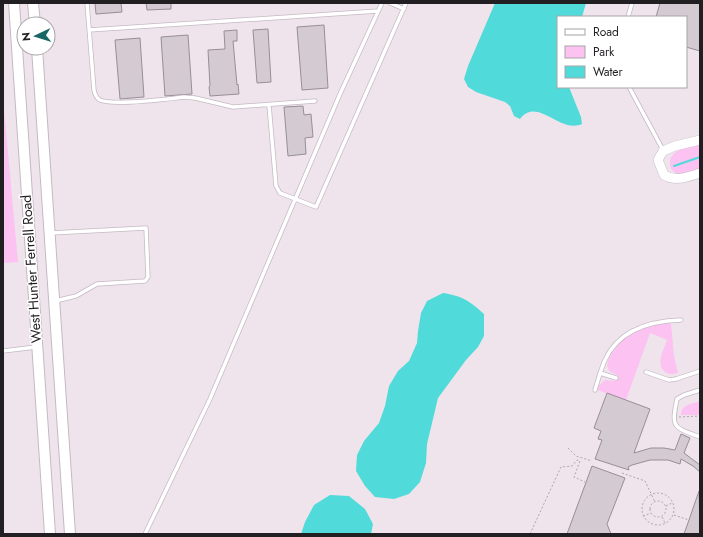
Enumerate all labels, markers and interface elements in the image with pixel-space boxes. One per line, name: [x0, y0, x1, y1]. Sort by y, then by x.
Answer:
north arrow: [16, 16, 56, 56]
legend: [557, 16, 687, 88]
text: Road: [593, 23, 619, 41]
text: N: [18, 32, 34, 42]
text: Park: [593, 43, 615, 61]
text: Water: [593, 63, 624, 81]
street label: West Hunter Ferrell Road: [16, 194, 46, 344]

